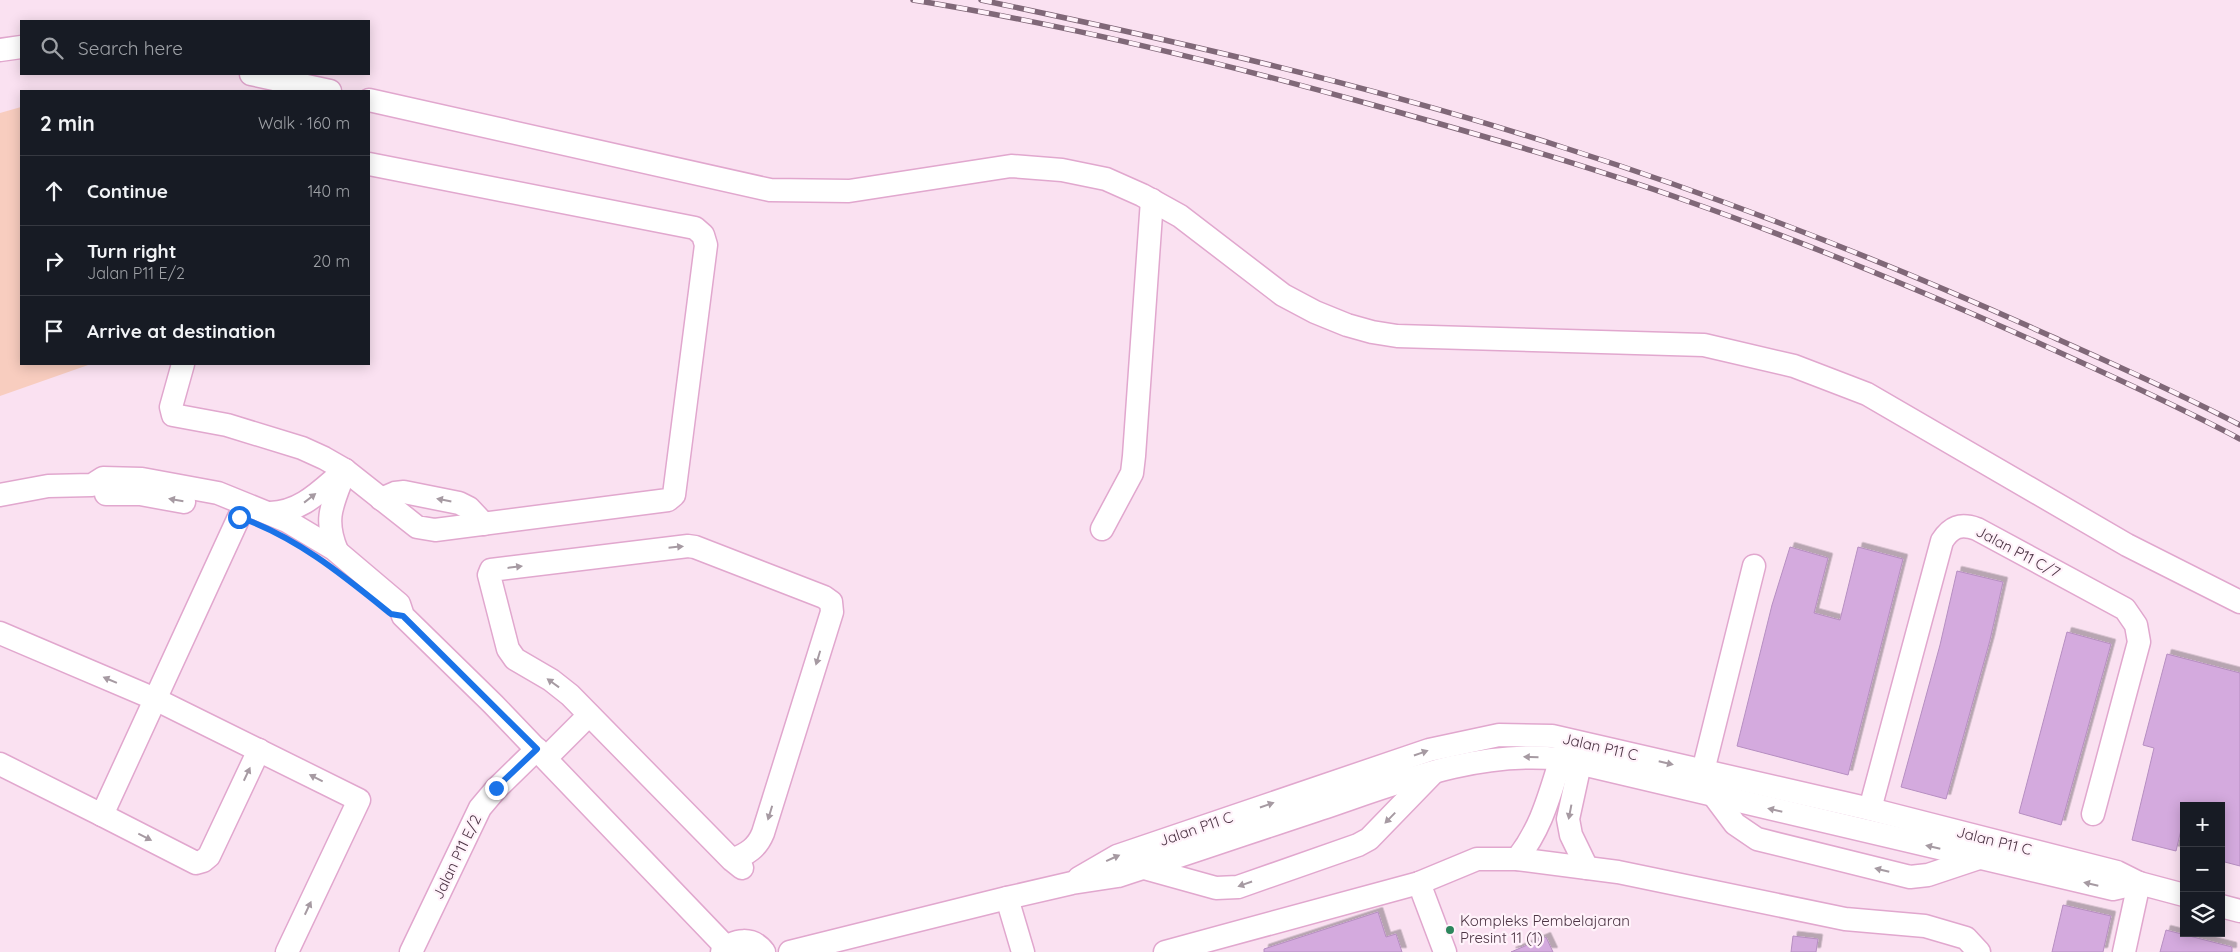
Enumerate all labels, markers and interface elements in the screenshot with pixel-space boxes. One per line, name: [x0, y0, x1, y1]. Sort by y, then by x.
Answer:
search box: [20, 20, 370, 75]
icon: search: [38, 34, 66, 62]
text: Search here: [78, 36, 183, 60]
text: 2 min: [40, 110, 95, 136]
text: Walk · 160 m: [258, 113, 350, 133]
icon: ahead: [40, 177, 68, 205]
text: Continue: [87, 179, 168, 203]
text: 140 m: [307, 181, 350, 201]
text: Turn right: [87, 239, 176, 263]
icon: right: [40, 247, 68, 275]
text: 20 m: [313, 251, 350, 271]
text: Jalan P11 E/2: [87, 263, 185, 283]
icon: arrive: [40, 317, 68, 345]
text: Arrive at destination: [87, 319, 276, 343]
one-way arrow: [303, 493, 316, 504]
one-way arrow: [168, 496, 184, 504]
one-way arrow: [436, 496, 451, 504]
route start: [228, 506, 251, 529]
street label: Jalan P11 C/7: [1973, 521, 2064, 582]
one-way arrow: [668, 543, 684, 551]
one-way arrow: [507, 563, 523, 571]
one-way arrow: [813, 651, 821, 666]
one-way arrow: [103, 675, 117, 683]
one-way arrow: [547, 677, 560, 688]
street label: Jalan P11 C: [1561, 729, 1640, 764]
one-way arrow: [1413, 749, 1428, 756]
one-way arrow: [1523, 753, 1539, 761]
one-way arrow: [1658, 759, 1673, 767]
one-way arrow: [244, 767, 252, 781]
one-way arrow: [308, 774, 323, 783]
route end: [485, 777, 508, 800]
one-way arrow: [1259, 801, 1274, 808]
map controls: [2180, 802, 2225, 937]
button: +: [2180, 802, 2225, 847]
one-way arrow: [1565, 804, 1573, 820]
one-way arrow: [765, 806, 773, 821]
one-way arrow: [1767, 806, 1782, 814]
street label: Jalan P11 C: [1156, 807, 1235, 850]
street label: Jalan P11 E/2: [428, 811, 485, 902]
one-way arrow: [1384, 811, 1396, 823]
street label: Jalan P11 C: [1955, 822, 2034, 859]
one-way arrow: [138, 833, 152, 841]
one-way arrow: [1926, 843, 1941, 851]
button: −: [2180, 847, 2225, 892]
one-way arrow: [1106, 853, 1120, 861]
one-way arrow: [1874, 866, 1889, 874]
one-way arrow: [2084, 880, 2099, 888]
one-way arrow: [1237, 881, 1252, 888]
button: layers: [2180, 892, 2225, 937]
one-way arrow: [305, 901, 313, 915]
place label: Kompleks Pembelajaran Presint 11 (1): [1460, 911, 1630, 947]
marker: Kompleks Pembelajaran Presint 11 (1): [1444, 924, 1456, 936]

